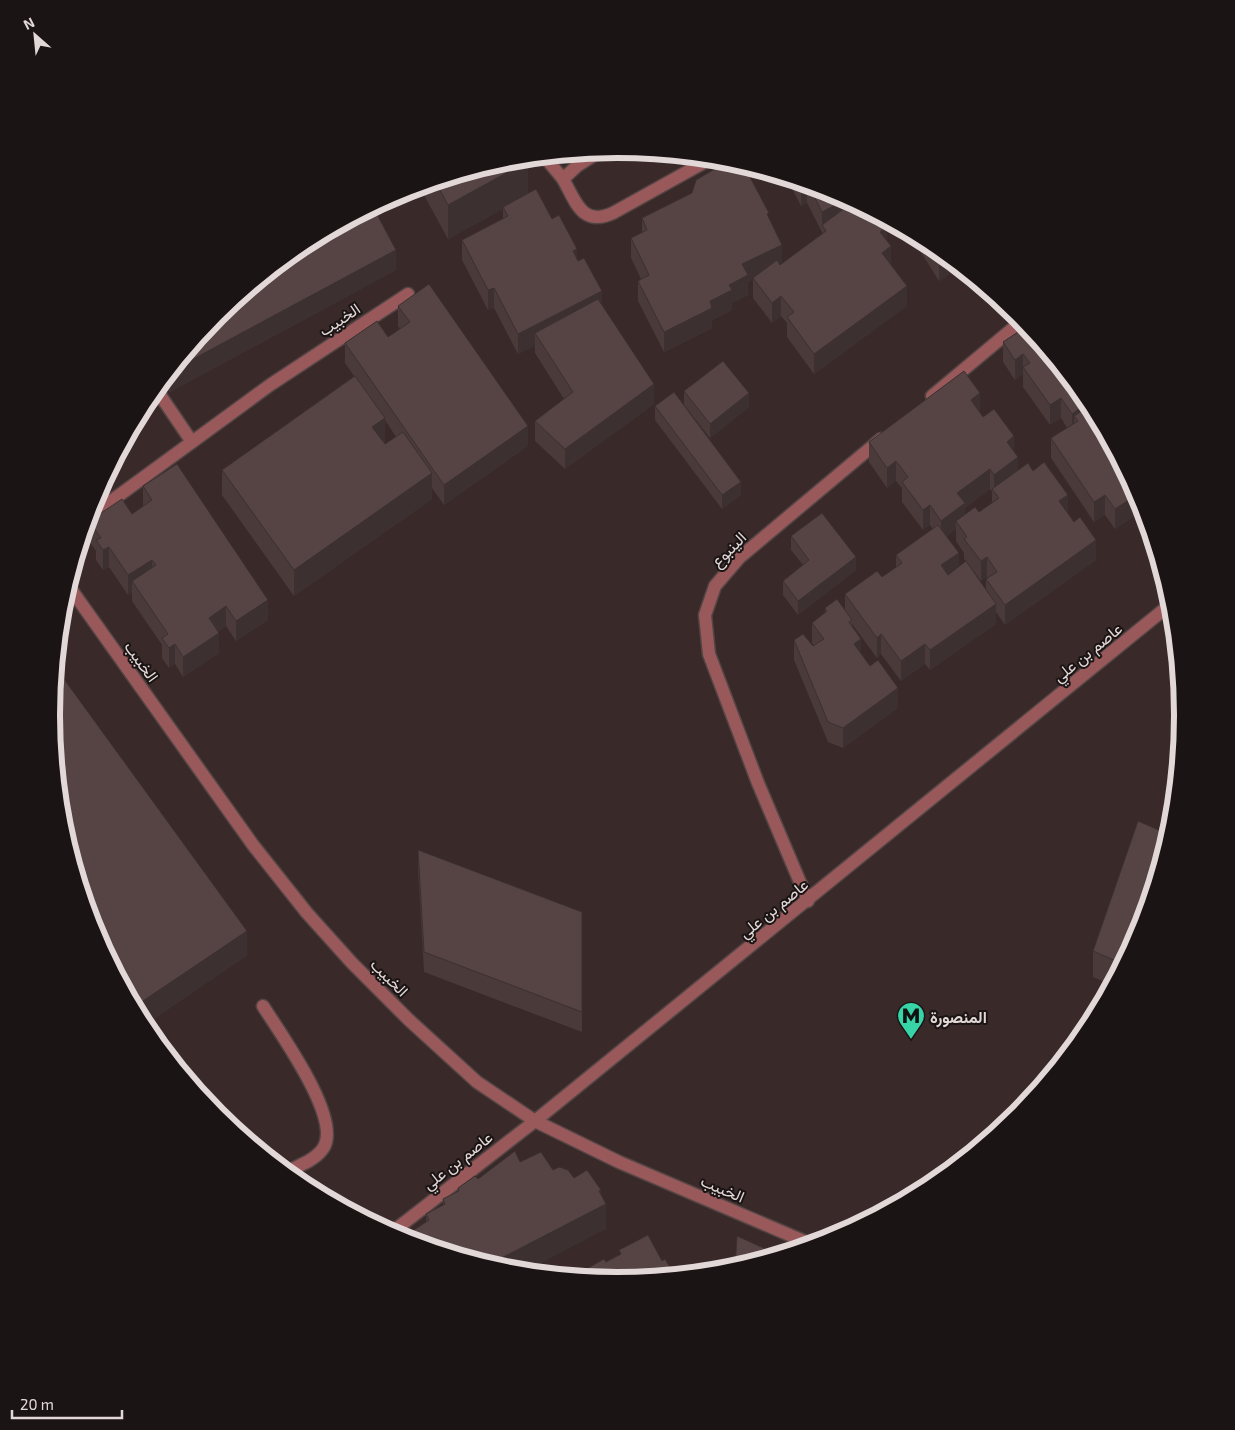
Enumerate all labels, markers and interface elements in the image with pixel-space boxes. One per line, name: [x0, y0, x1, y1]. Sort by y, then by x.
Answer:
north arrow: [10, 10, 60, 60]
text: N: [21, 13, 37, 33]
street label: الخبيب: [315, 298, 364, 340]
street label: الينبوع: [706, 527, 752, 573]
street label: عاصم بن علي: [1049, 618, 1128, 689]
street label: الخبيب: [120, 637, 163, 686]
street label: عاصم بن علي: [735, 874, 814, 945]
street label: الخبيب: [367, 954, 413, 1000]
metro station icon: المنصورة: [896, 1001, 926, 1040]
place label: المنصورة: [930, 1007, 987, 1028]
street label: عاصم بن علي: [418, 1127, 499, 1197]
street label: الخبيب: [698, 1170, 748, 1207]
scale bar: [12, 1388, 122, 1420]
text: 20 m: [20, 1395, 54, 1413]

